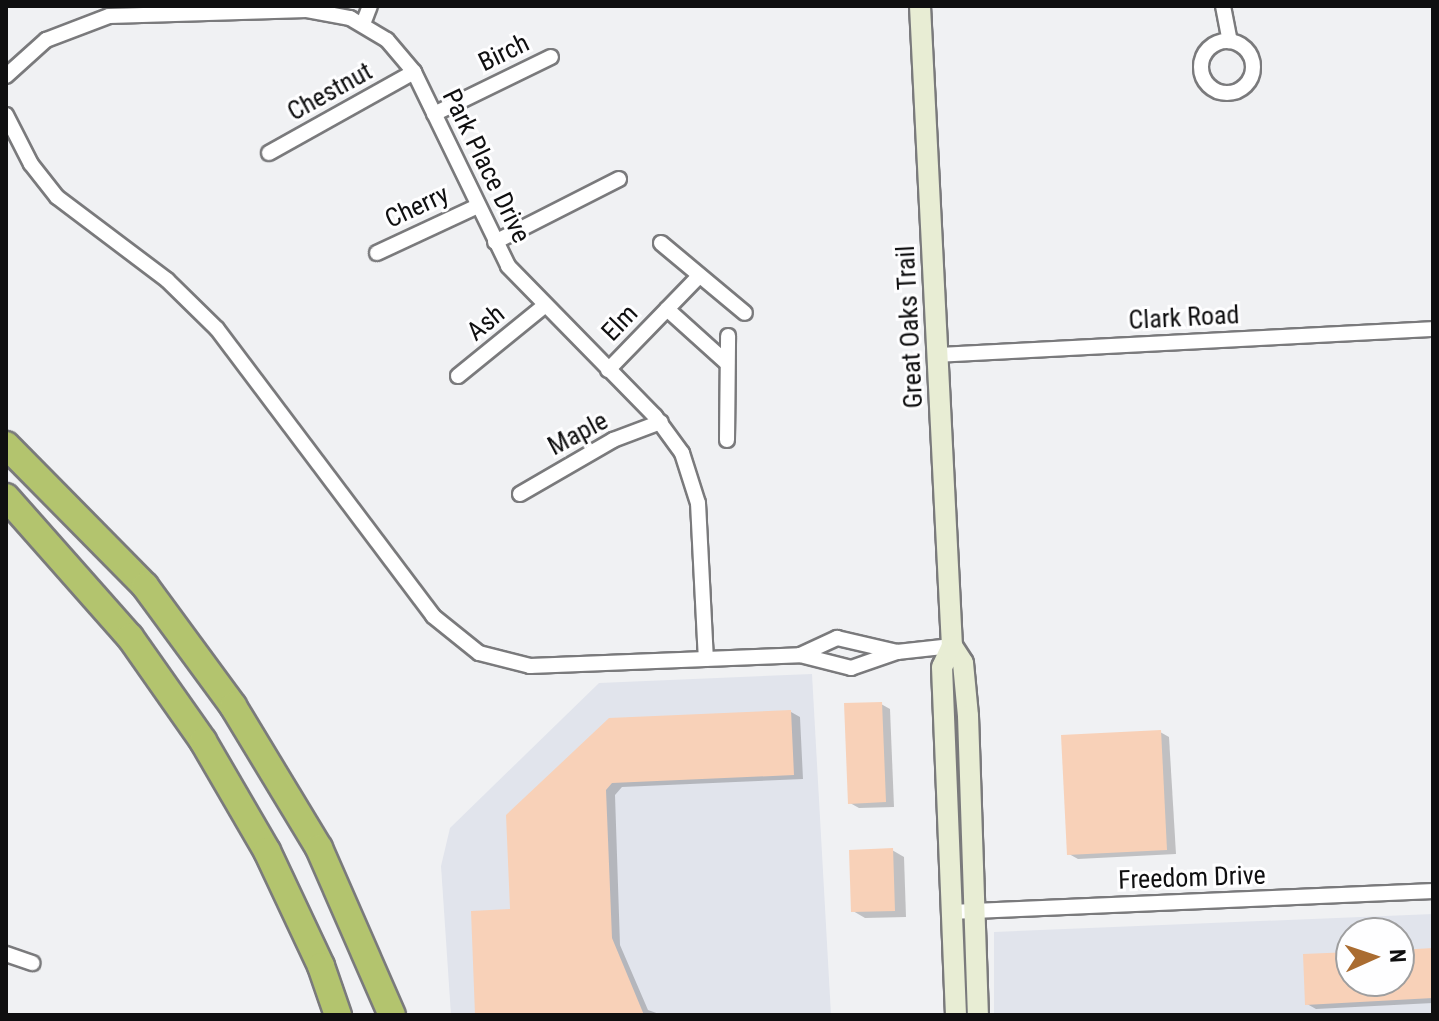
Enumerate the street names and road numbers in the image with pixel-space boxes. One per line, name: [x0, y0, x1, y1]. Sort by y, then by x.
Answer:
street label: Birch: [474, 27, 534, 79]
street label: Chestnut: [282, 56, 378, 128]
street label: Park Place Drive: [435, 84, 537, 248]
street label: Cherry: [380, 179, 454, 235]
street label: Great Oaks Trail: [890, 245, 930, 409]
street label: Ash: [461, 298, 511, 348]
street label: Elm: [595, 298, 645, 348]
street label: Clark Road: [1128, 300, 1240, 336]
street label: Maple: [543, 405, 613, 463]
street label: Freedom Drive: [1118, 860, 1266, 896]

